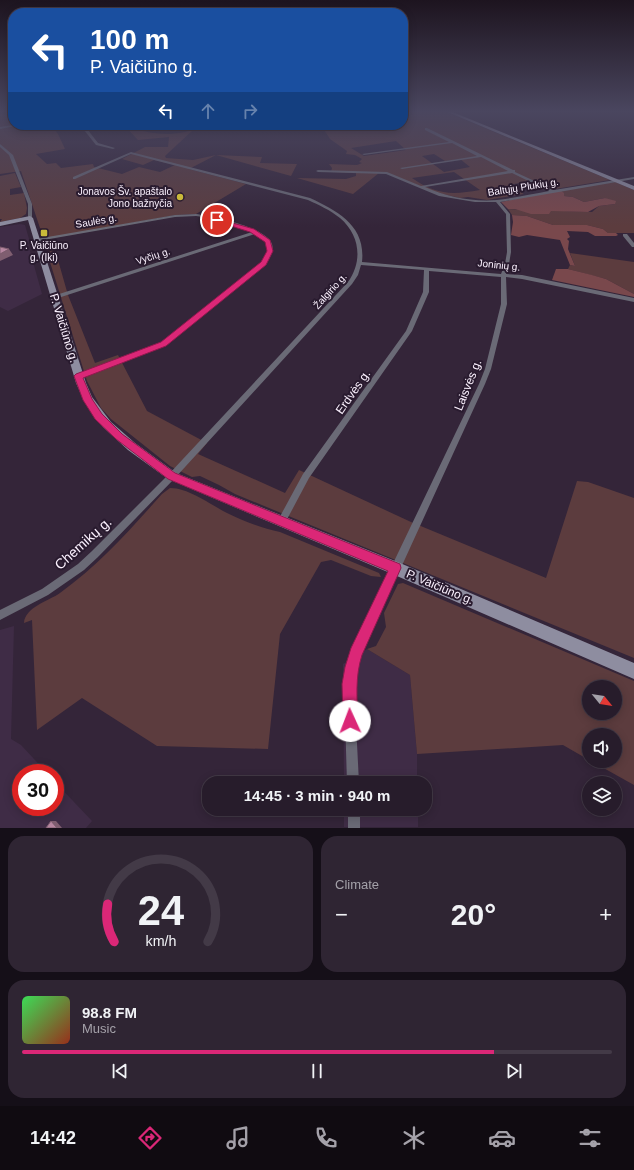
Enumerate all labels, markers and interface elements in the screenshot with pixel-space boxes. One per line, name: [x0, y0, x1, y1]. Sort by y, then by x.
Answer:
icon: left: [24, 24, 76, 76]
text: 100 m: [90, 24, 169, 55]
text: P. Vaičiūno g.: [90, 57, 197, 77]
icon: left: [155, 100, 177, 122]
icon: ahead: [197, 100, 219, 122]
icon: right: [239, 100, 261, 122]
street label: Baltųjų Plukių g.: [487, 176, 559, 198]
place label: Jonavos Šv. apaštalo Jono bažnyčia: [78, 185, 172, 209]
marker: Jonavos Šv. apaštalo Jono bažnyčia: [175, 192, 185, 202]
pin: [200, 203, 234, 237]
icon: arrive: [206, 209, 228, 231]
street label: Saulės g.: [75, 212, 117, 230]
marker: P. Vaičiūno g. (Iki): [39, 228, 49, 238]
place label: P. Vaičiūno g. (Iki): [20, 240, 69, 263]
street label: Vyčių g.: [135, 245, 171, 267]
street label: Joninių g.: [477, 257, 521, 273]
street label: Žalgirio g.: [310, 270, 349, 311]
street label: P. Vaičiūno g.: [47, 292, 81, 364]
street label: Laisvės g.: [451, 357, 485, 413]
street label: Erdvės g.: [333, 367, 373, 417]
street label: Chemikų g.: [51, 513, 115, 573]
street label: P. Vaičiūno g.: [404, 567, 476, 607]
north arrow: [582, 680, 622, 720]
map controls: [582, 680, 622, 816]
position arrow: [329, 700, 371, 742]
button: sound: [582, 728, 622, 768]
speed limit sign: 30: [12, 764, 64, 816]
button: layers: [582, 776, 622, 816]
text: 14:45 · 3 min · 940 m: [244, 787, 390, 804]
text: Climate: [335, 877, 379, 892]
text: 24: [137, 887, 184, 934]
text: 20°: [451, 898, 496, 931]
text: −: [335, 902, 348, 927]
text: +: [599, 902, 612, 927]
text: km/h: [145, 933, 176, 949]
text: 98.8 FM: [82, 1004, 137, 1021]
text: Music: [82, 1021, 116, 1036]
icon: previous: [109, 1060, 131, 1082]
icon: pause: [306, 1060, 328, 1082]
icon: next: [503, 1060, 525, 1082]
icon: directions: [136, 1124, 164, 1152]
icon: music: [224, 1124, 252, 1152]
icon: phone: [312, 1124, 340, 1152]
icon: climate: [400, 1124, 428, 1152]
icon: car: [488, 1124, 516, 1152]
icon: filters: [576, 1124, 604, 1152]
text: 14:42: [30, 1128, 76, 1148]

